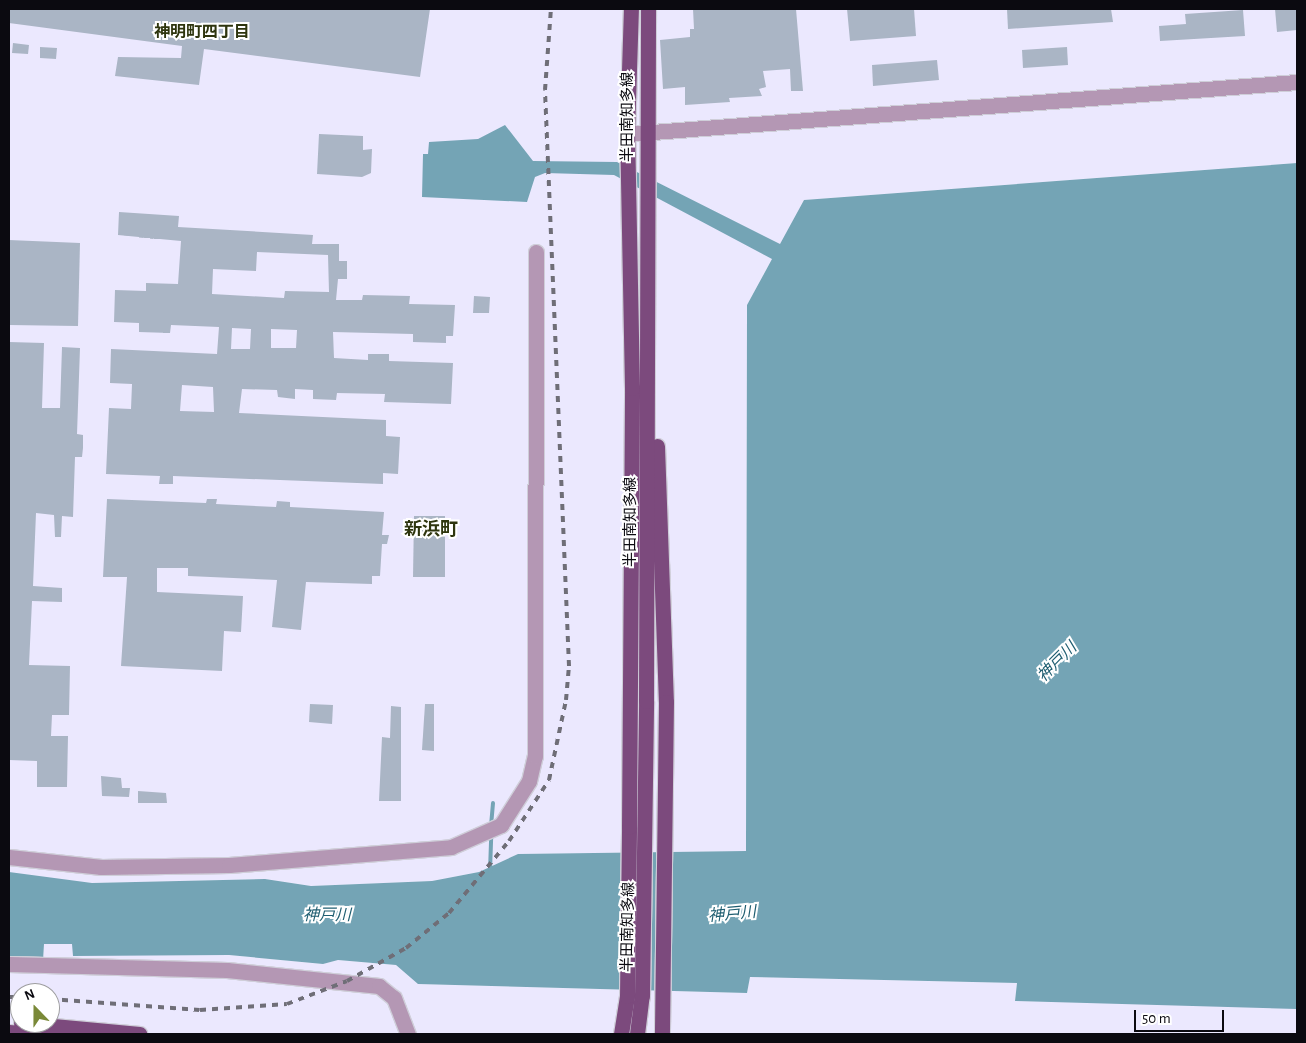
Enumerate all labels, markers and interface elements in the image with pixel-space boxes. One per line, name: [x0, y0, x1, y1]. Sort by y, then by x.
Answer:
district label: 神明町四丁目: [154, 22, 250, 42]
street label: 半田南知多線: [619, 72, 637, 162]
street label: 半田南知多線: [622, 477, 640, 567]
district label: 新浜町: [404, 519, 458, 541]
water label: 神戸川: [1033, 638, 1081, 686]
street label: 半田南知多線: [618, 882, 638, 972]
water label: 神戸川: [707, 902, 757, 926]
water label: 神戸川: [303, 905, 351, 925]
north arrow: [10, 983, 60, 1033]
text: N: [23, 987, 37, 1003]
scale bar: [1136, 1000, 1226, 1032]
text: 50 m: [1142, 1011, 1171, 1026]

